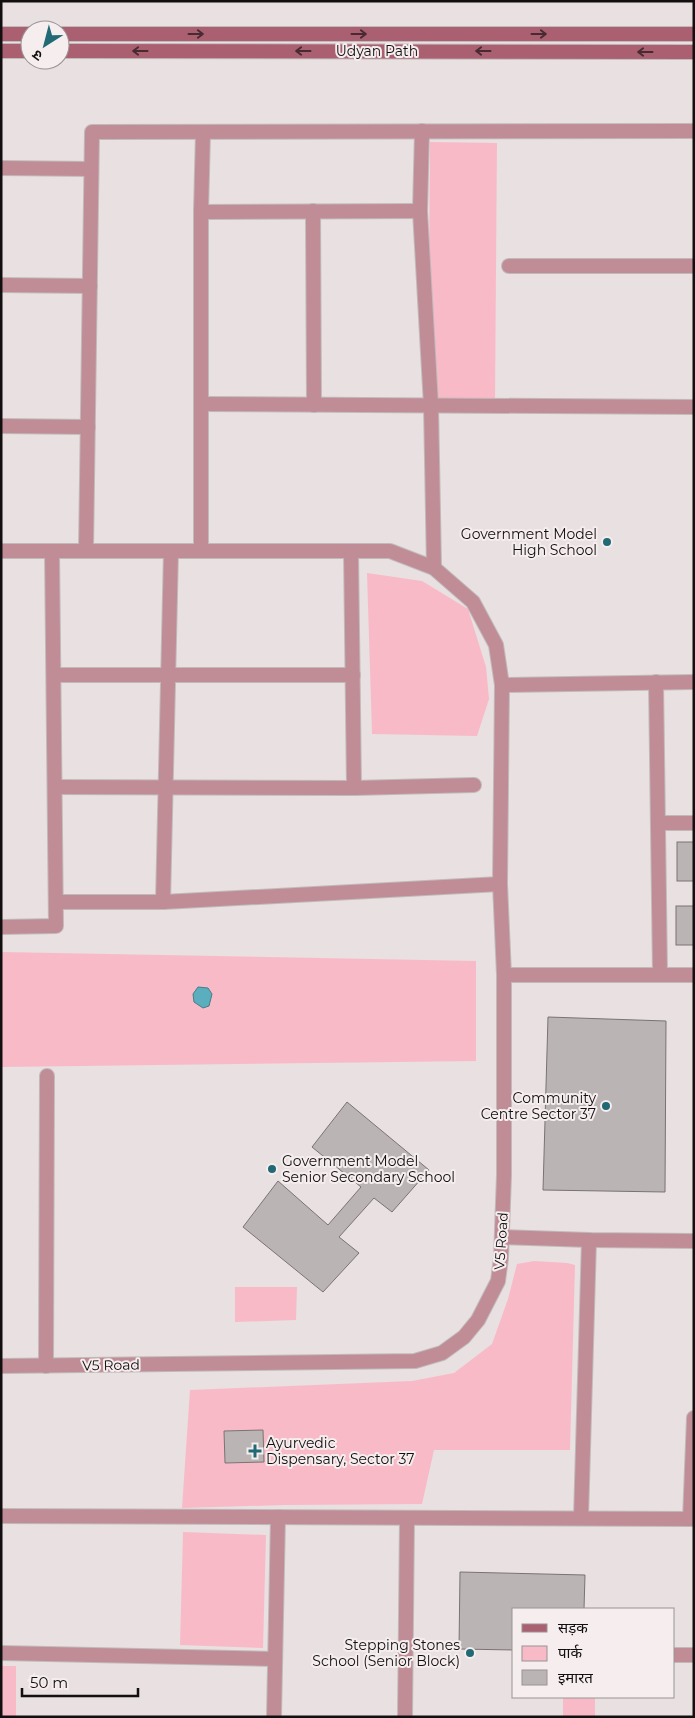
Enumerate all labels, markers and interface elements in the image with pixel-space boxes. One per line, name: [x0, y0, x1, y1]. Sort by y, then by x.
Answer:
north arrow: [20, 20, 70, 70]
one-way arrow: [188, 29, 204, 39]
one-way arrow: [350, 29, 366, 39]
one-way arrow: [530, 29, 546, 39]
street label: Udyan Path: [336, 42, 418, 60]
text: उ: [28, 45, 46, 65]
one-way arrow: [132, 46, 148, 56]
one-way arrow: [295, 46, 311, 56]
one-way arrow: [475, 46, 491, 56]
one-way arrow: [637, 47, 654, 57]
place label: Government Model High School: [461, 525, 597, 559]
marker: Government Model High School: [601, 536, 613, 548]
place label: Community Centre Sector 37: [481, 1089, 596, 1123]
marker: Community Centre Sector 37: [600, 1100, 612, 1112]
place label: Government Model Senior Secondary School: [282, 1152, 455, 1186]
marker: Government Model Senior Secondary School: [266, 1163, 278, 1175]
street label: V5 Road: [490, 1212, 512, 1270]
street label: V5 Road: [82, 1355, 140, 1375]
place label: Ayurvedic Dispensary, Sector 37: [266, 1434, 414, 1468]
marker: Ayurvedic Dispensary, Sector 37: [248, 1444, 262, 1458]
legend: [512, 1608, 675, 1698]
text: सड़क: [558, 1618, 588, 1637]
place label: Stepping Stones School (Senior Block): [312, 1636, 460, 1670]
text: पार्क: [558, 1643, 582, 1662]
marker: Stepping Stones School (Senior Block): [464, 1647, 476, 1659]
scale bar: [22, 1666, 139, 1698]
text: इमारत: [558, 1668, 593, 1687]
text: 50 m: [30, 1673, 68, 1692]

